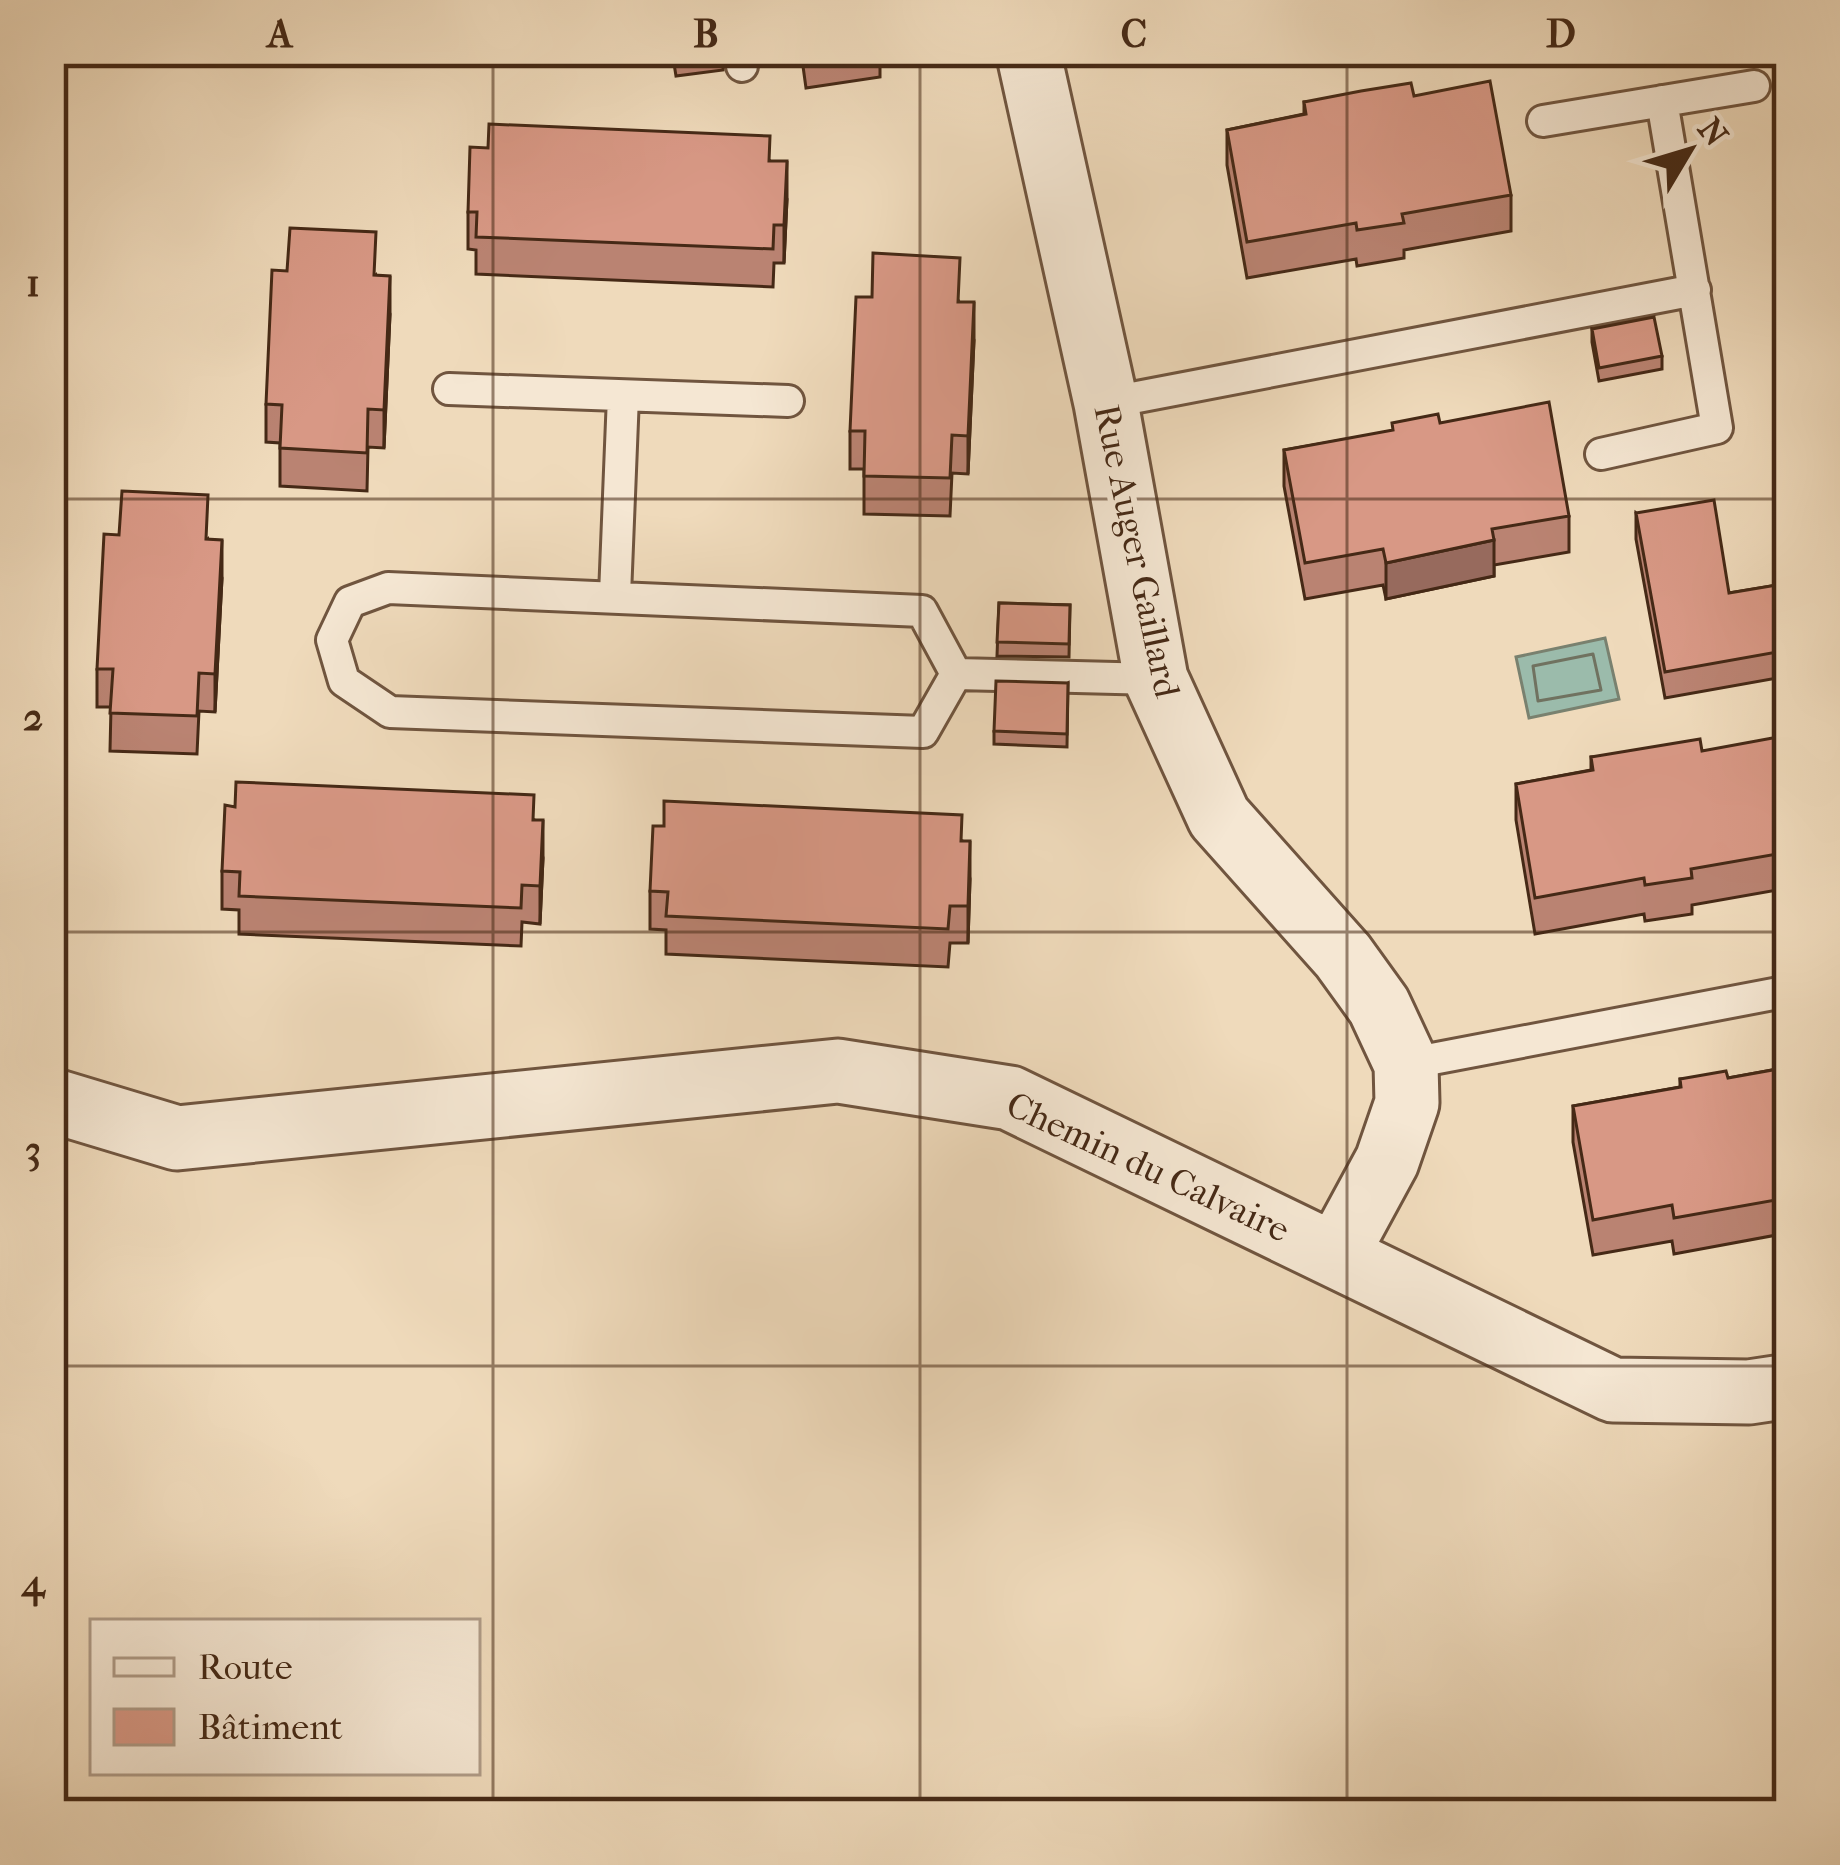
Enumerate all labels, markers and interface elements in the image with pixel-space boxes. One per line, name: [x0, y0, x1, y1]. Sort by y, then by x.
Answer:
text: A: [265, 11, 294, 57]
text: B: [693, 11, 719, 57]
text: C: [1121, 11, 1147, 57]
text: D: [1546, 11, 1576, 57]
north arrow: [1630, 90, 1750, 210]
text: N: [1689, 111, 1736, 154]
text: 1: [26, 260, 40, 306]
street label: Rue Auger Gaillard: [1085, 401, 1189, 702]
text: 2: [23, 694, 43, 740]
street label: Chemin du Calvaire: [1000, 1083, 1296, 1251]
text: 3: [25, 1127, 41, 1173]
text: 4: [20, 1560, 46, 1607]
legend: [90, 1619, 480, 1775]
text: Route: [198, 1646, 292, 1688]
text: Bâtiment: [198, 1706, 343, 1748]

